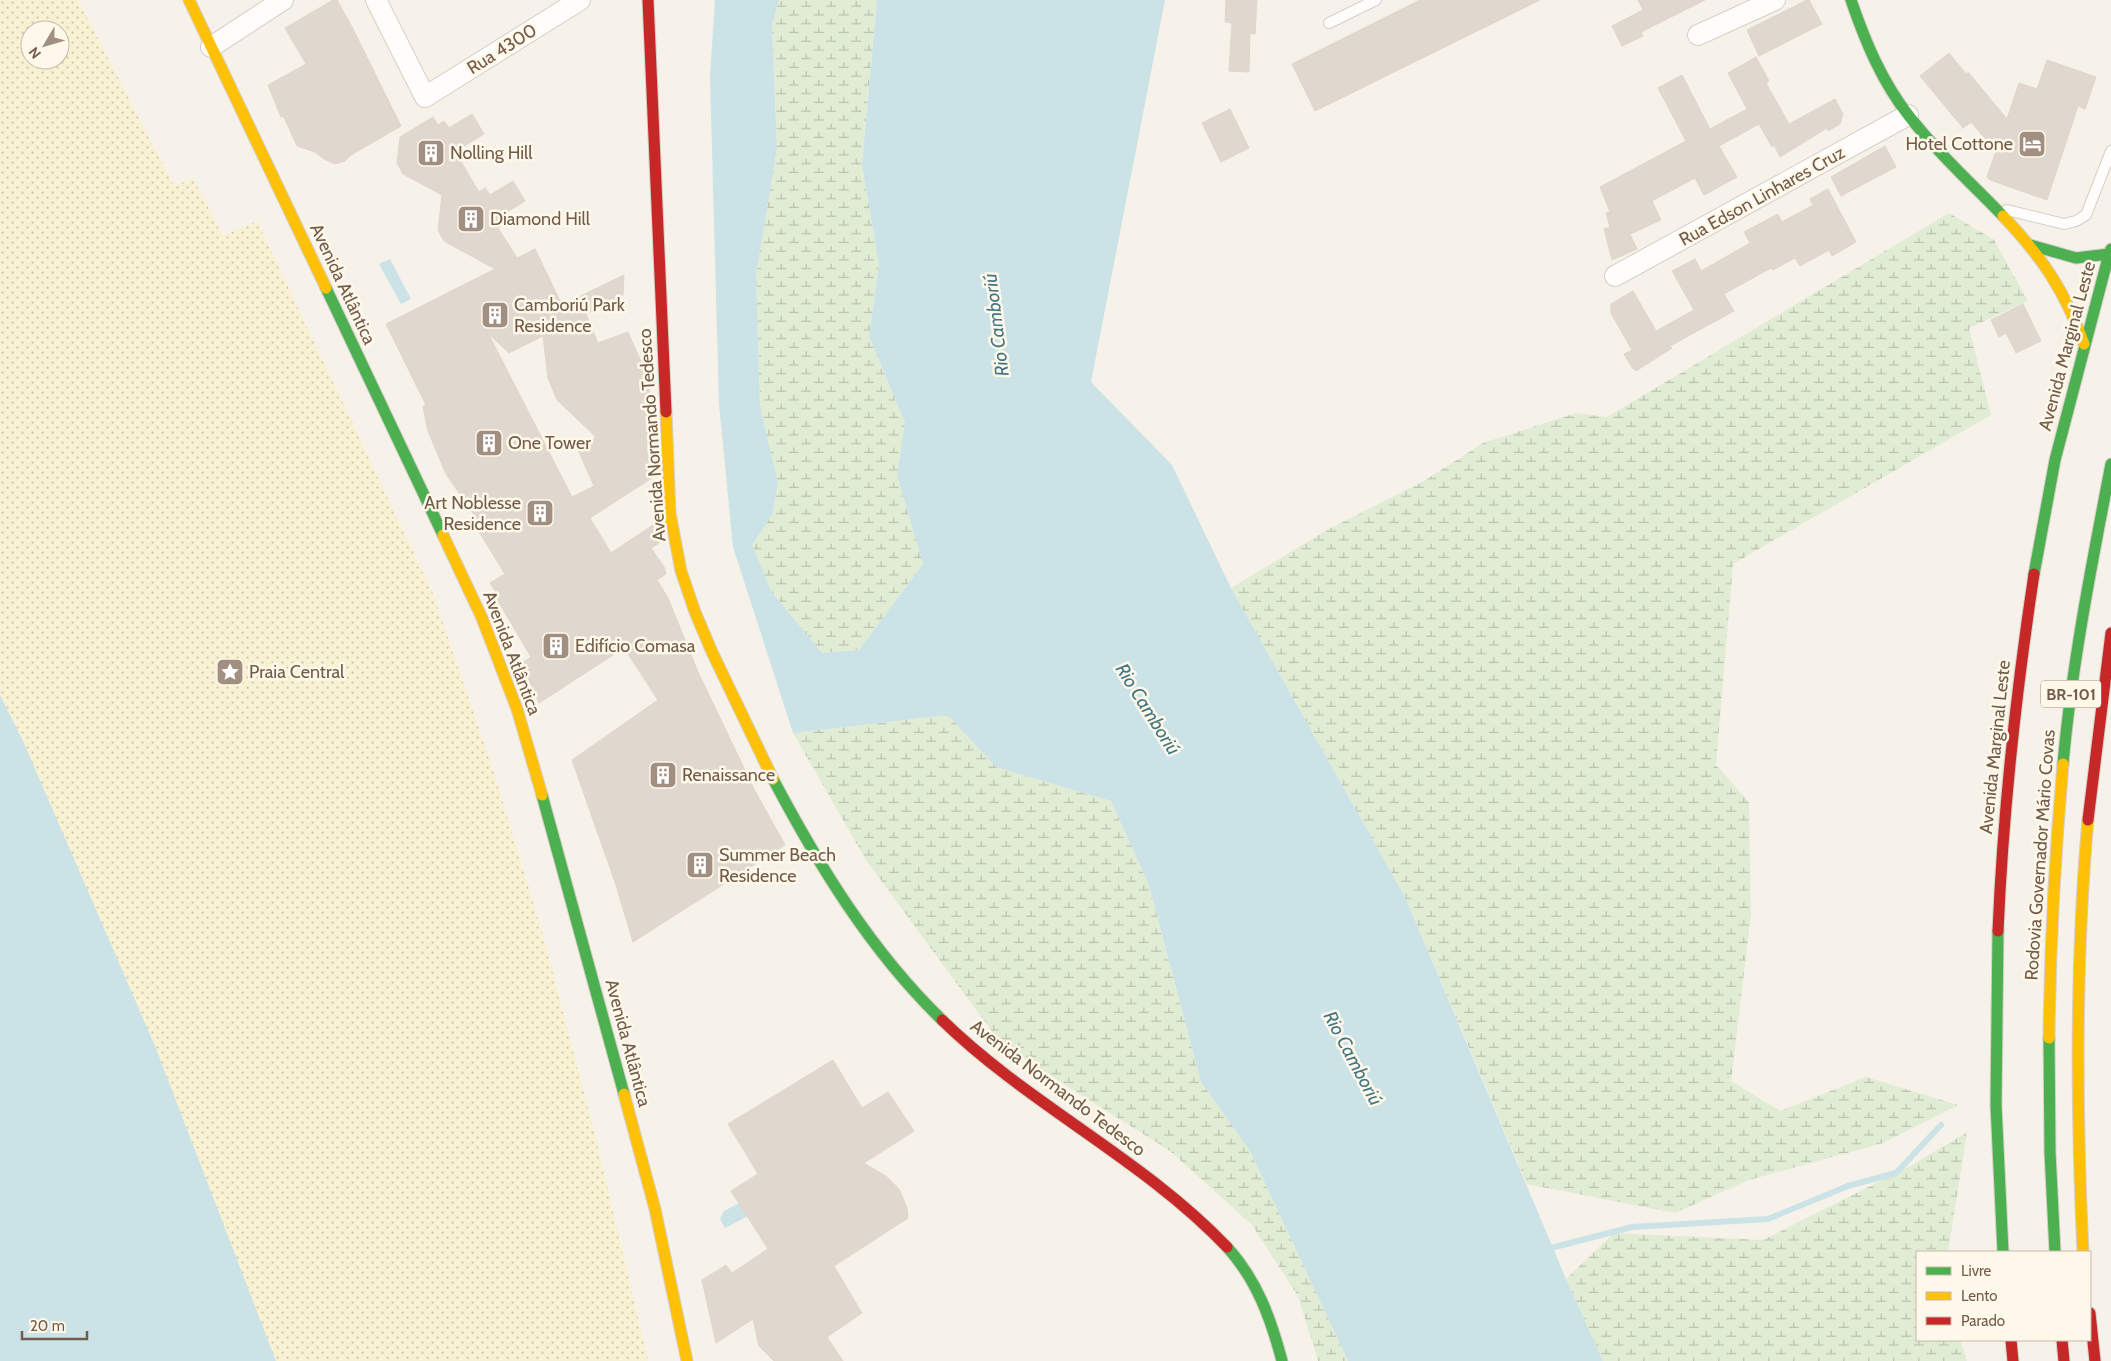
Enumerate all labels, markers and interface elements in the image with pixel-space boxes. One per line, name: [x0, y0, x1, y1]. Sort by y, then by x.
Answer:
street label: Rua 4300: [463, 19, 541, 79]
north arrow: [20, 20, 70, 70]
text: N: [25, 44, 45, 62]
hotel icon: Hotel Cottone: [2017, 129, 2047, 159]
place label: Hotel Cottone: [1905, 133, 2013, 155]
building icon: Nolling Hill: [416, 138, 446, 168]
street label: Rua Edson Linhares Cruz: [1675, 141, 1849, 251]
place label: Nolling Hill: [450, 142, 533, 164]
building icon: Diamond Hill: [456, 204, 486, 234]
place label: Diamond Hill: [490, 208, 591, 230]
street label: Avenida Atlântica: [305, 220, 381, 348]
street label: Avenida Marginal Leste: [2034, 259, 2100, 433]
water label: Rio Camboriú: [978, 272, 1014, 378]
place label: Camboriú Park Residence: [514, 294, 626, 337]
building icon: Camboriú Park Residence: [480, 300, 510, 330]
street label: Avenida Normando Tedesco: [634, 328, 670, 542]
building icon: One Tower: [474, 428, 504, 458]
place label: One Tower: [508, 432, 591, 454]
place label: Art Noblesse Residence: [424, 492, 521, 535]
building icon: Art Noblesse Residence: [525, 498, 555, 528]
street label: Avenida Atlântica: [478, 588, 546, 718]
building icon: Edifício Comasa: [541, 631, 571, 661]
place label: Edifício Comasa: [575, 635, 696, 657]
place icon: Praia Central: [215, 657, 245, 687]
water label: Rio Camboriú: [1111, 659, 1185, 759]
street label: Avenida Marginal Leste: [1975, 659, 2015, 835]
place label: Praia Central: [249, 661, 345, 683]
road number: BR-101: [2041, 681, 2101, 708]
street label: Rodovia Governador Mário Covas: [2020, 729, 2060, 981]
building icon: Renaissance: [648, 760, 678, 790]
place label: Renaissance: [682, 764, 775, 786]
place label: Summer Beach Residence: [719, 844, 836, 887]
building icon: Summer Beach Residence: [685, 850, 715, 880]
street label: Avenida Atlântica: [600, 977, 656, 1110]
water label: Rio Camboriú: [1319, 1007, 1387, 1109]
street label: Avenida Normando Tedesco: [966, 1015, 1150, 1161]
legend: [1916, 1251, 2091, 1341]
text: Livre: [1961, 1262, 1992, 1280]
text: Lento: [1961, 1287, 1998, 1305]
scale bar: [22, 1308, 88, 1340]
text: Parado: [1961, 1312, 2005, 1330]
text: 20 m: [30, 1317, 65, 1335]

